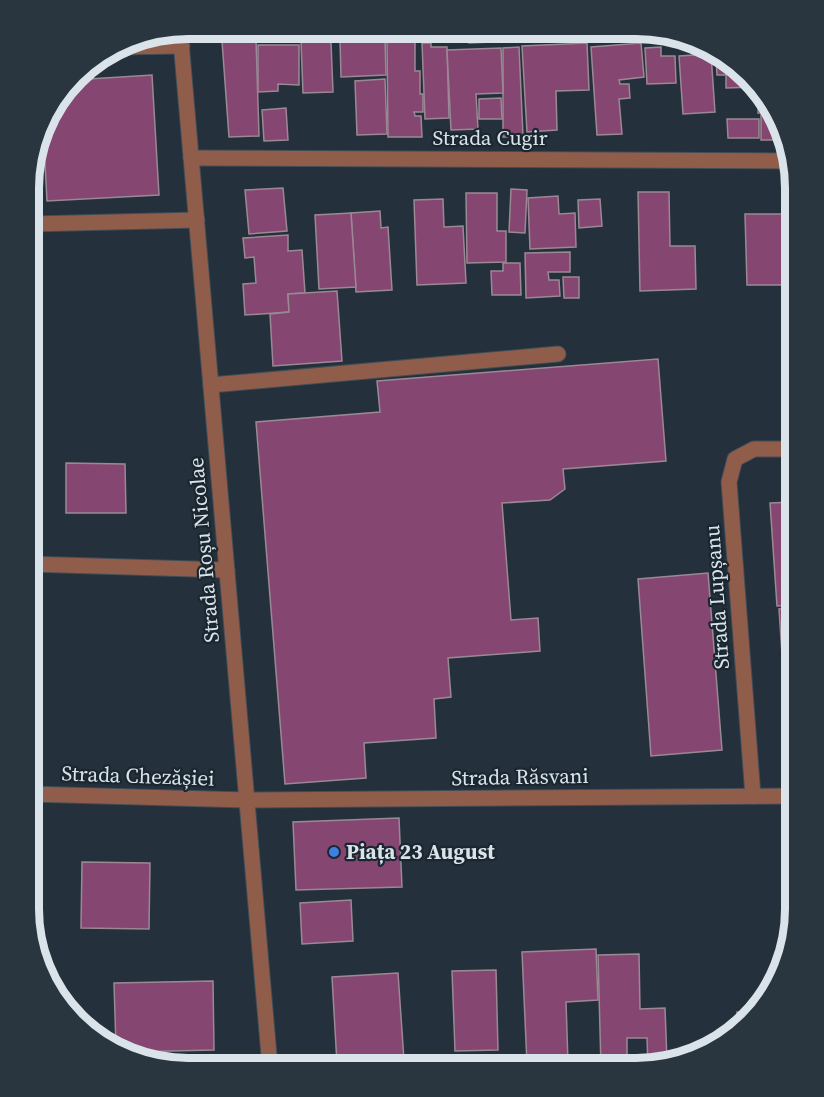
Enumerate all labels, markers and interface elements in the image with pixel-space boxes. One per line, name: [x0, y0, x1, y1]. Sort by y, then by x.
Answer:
street label: Strada Cugir: [432, 123, 548, 152]
street label: Strada Roșu Nicolae: [181, 456, 226, 644]
street label: Strada Lupșanu: [697, 524, 736, 670]
street label: Strada Chezășiei: [61, 758, 215, 793]
street label: Strada Răsvani: [451, 761, 589, 792]
place label: Piața 23 August: [346, 837, 495, 866]
marker: Piața 23 August: [327, 845, 341, 859]

